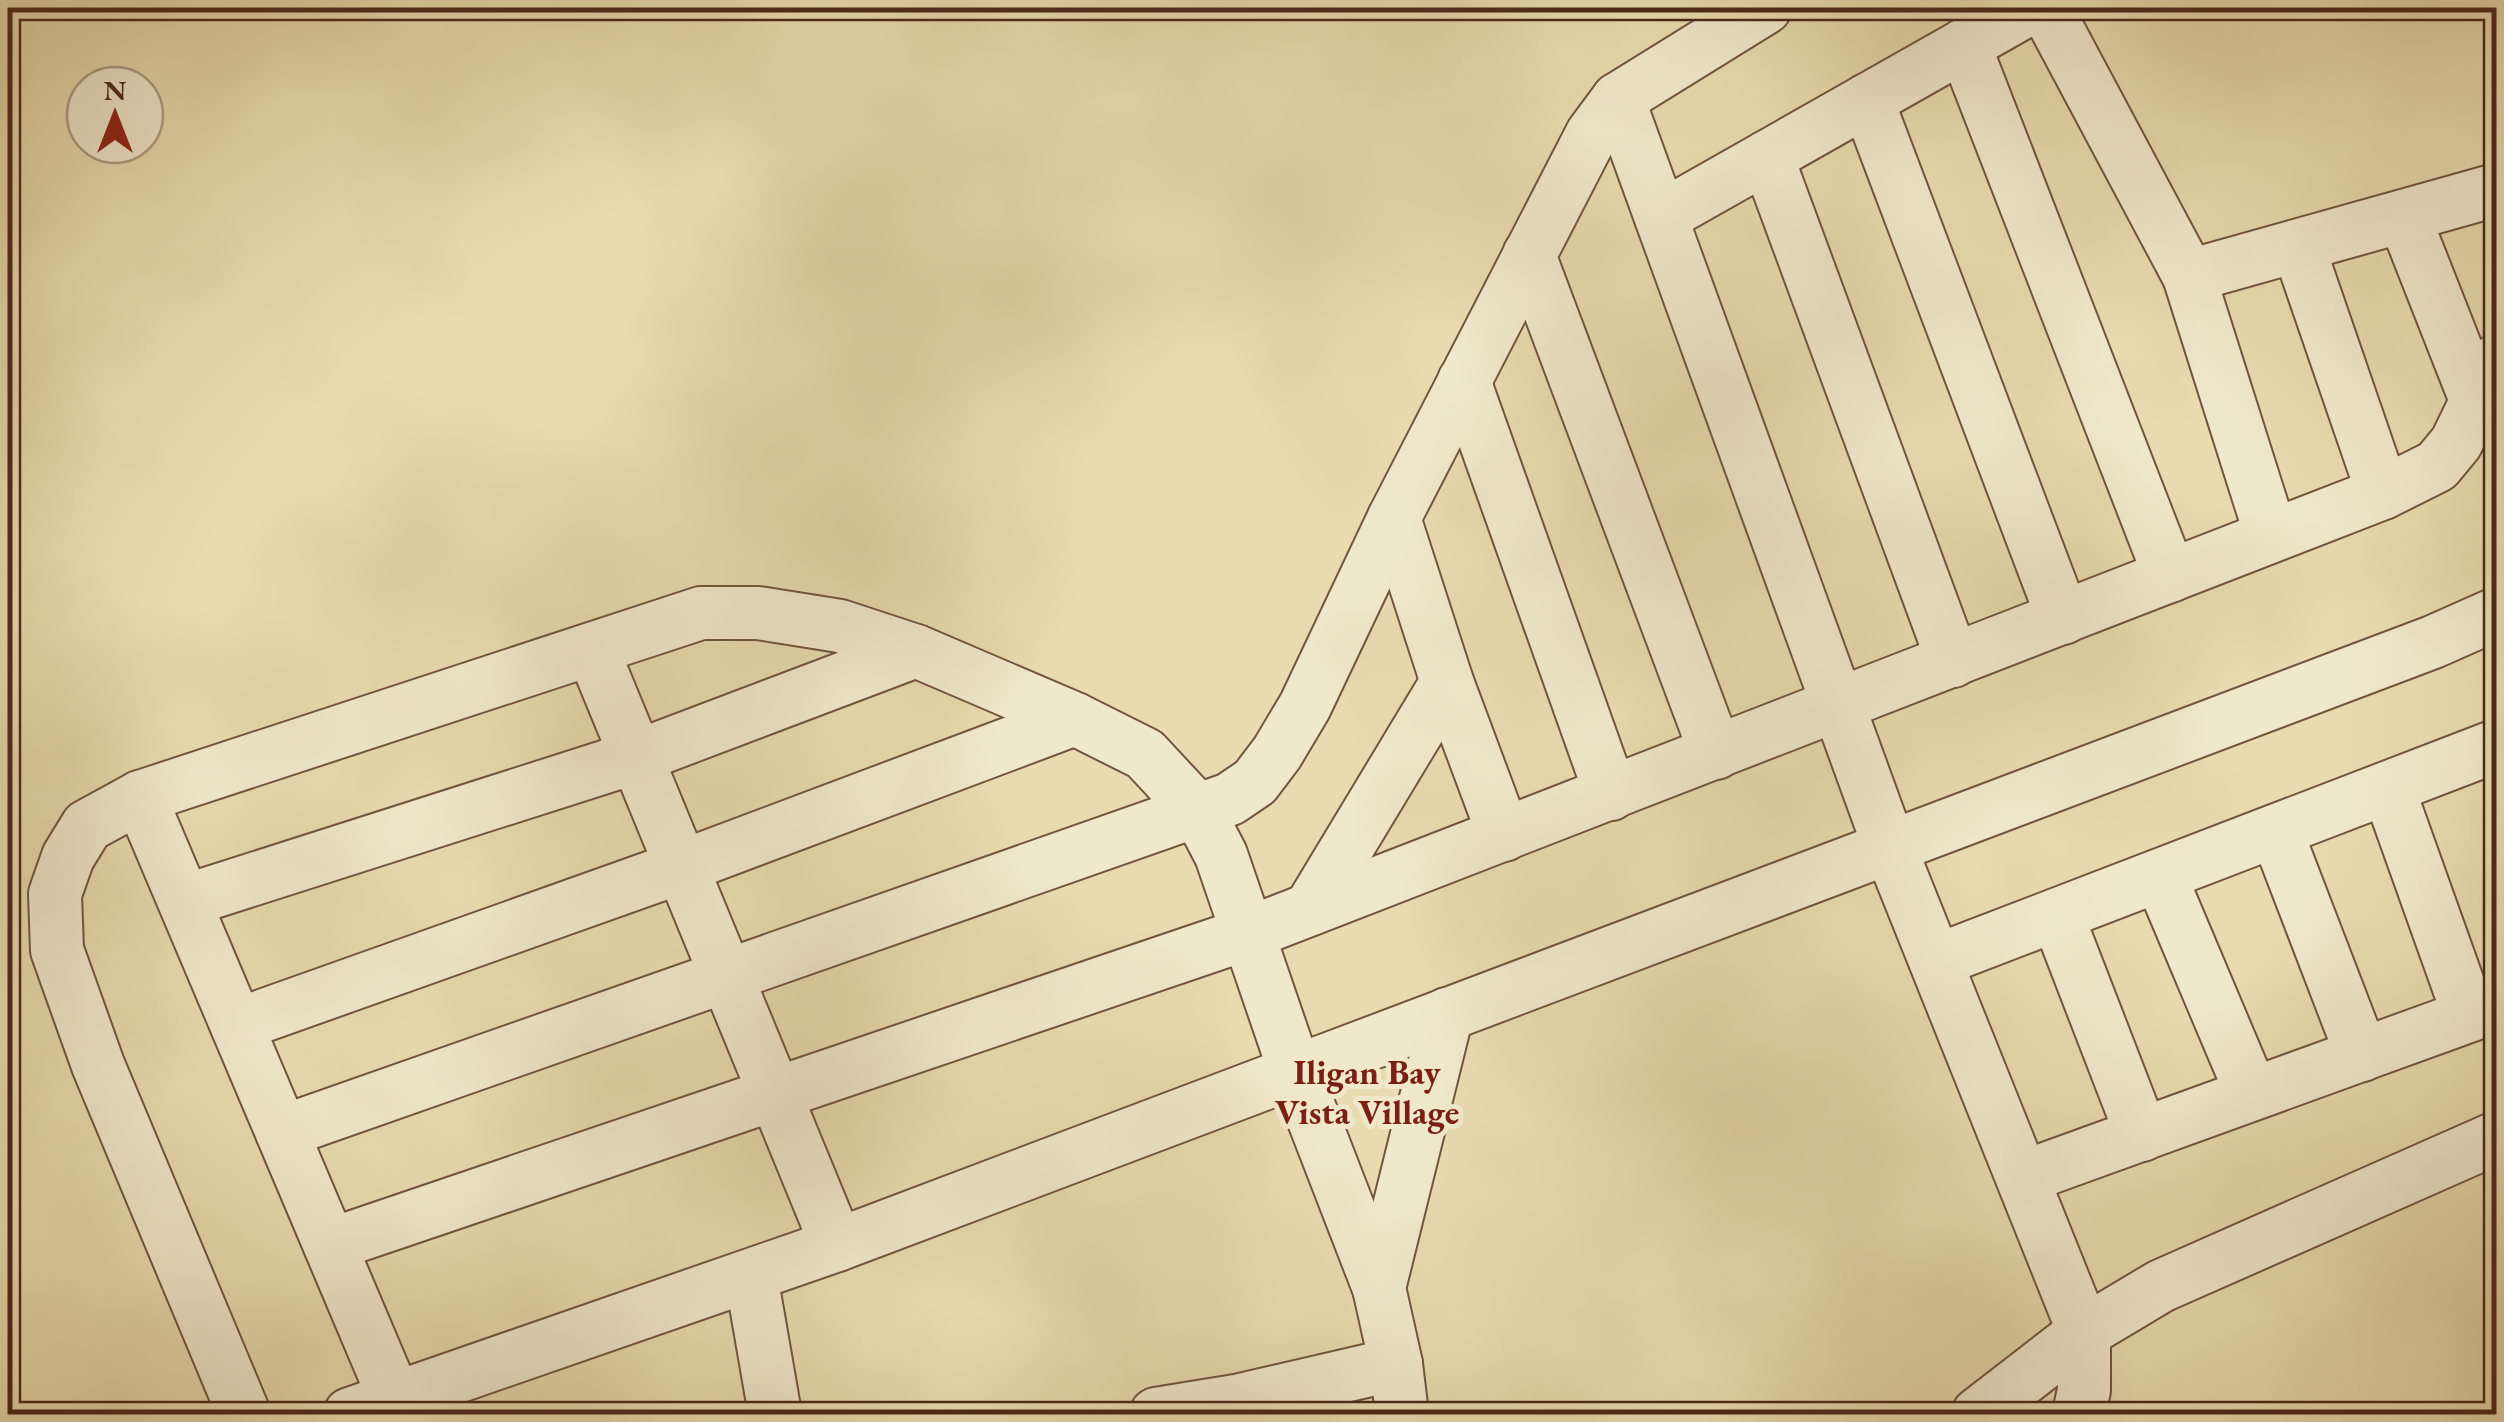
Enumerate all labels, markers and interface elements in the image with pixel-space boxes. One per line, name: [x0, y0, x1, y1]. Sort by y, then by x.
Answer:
north arrow: [65, 65, 165, 165]
text: N: [104, 72, 127, 108]
district label: Iligan Bay Vista Village: [1275, 1049, 1459, 1134]

